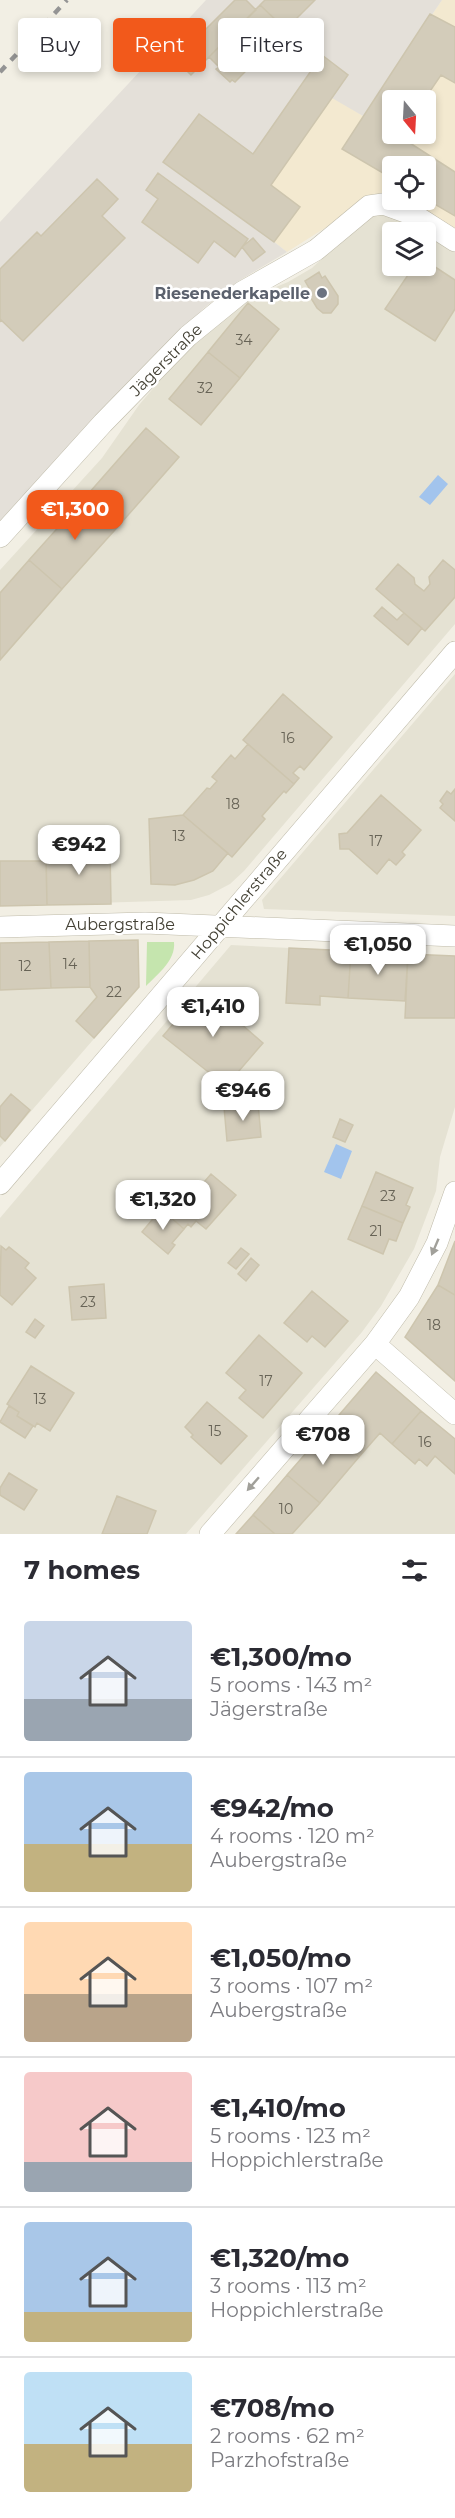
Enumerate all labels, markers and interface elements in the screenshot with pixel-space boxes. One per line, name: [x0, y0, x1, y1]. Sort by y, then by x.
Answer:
chip: Buy: [18, 18, 101, 72]
chip: Rent: [113, 18, 206, 72]
chip: Filters: [218, 18, 324, 72]
north arrow: [382, 90, 436, 144]
map controls: [382, 90, 436, 276]
button: locate: [382, 156, 436, 210]
button: layers: [382, 222, 436, 276]
place label: Riesenederkapelle: [154, 284, 310, 303]
marker: Riesenederkapelle: [315, 286, 329, 300]
street label: Jägerstraße: [125, 320, 206, 401]
house number: 34: [235, 331, 253, 349]
house number: 32: [197, 379, 213, 397]
pin: €1,300: [26, 490, 124, 541]
text: €1,300: [41, 497, 109, 521]
house number: 16: [281, 729, 295, 747]
house number: 18: [226, 795, 240, 813]
pin: €942: [43, 825, 115, 876]
house number: 13: [173, 827, 186, 845]
text: €942: [52, 832, 106, 856]
house number: 17: [369, 832, 383, 850]
street label: Hoppichlerstraße: [187, 845, 291, 963]
street label: Aubergstraße: [65, 915, 175, 934]
pin: €1,050: [329, 925, 427, 976]
text: €1,050: [344, 932, 412, 956]
house number: 14: [63, 955, 78, 973]
house number: 12: [18, 957, 32, 975]
house number: 22: [106, 983, 122, 1001]
pin: €1,410: [164, 987, 262, 1038]
text: €1,410: [181, 994, 245, 1018]
pin: €946: [207, 1071, 279, 1122]
text: €946: [215, 1078, 271, 1102]
pin: €1,320: [114, 1180, 212, 1231]
text: €1,320: [130, 1187, 196, 1211]
house number: 23: [380, 1187, 396, 1205]
house number: 21: [369, 1222, 383, 1240]
one-way arrow: [430, 1238, 440, 1256]
house number: 23: [80, 1293, 96, 1311]
house number: 18: [427, 1316, 441, 1334]
house number: 17: [259, 1372, 273, 1390]
house number: 13: [34, 1390, 47, 1408]
pin: €708: [287, 1415, 359, 1466]
house number: 15: [209, 1422, 222, 1440]
text: €708: [296, 1422, 351, 1446]
house number: 16: [418, 1433, 432, 1451]
one-way arrow: [247, 1476, 260, 1491]
house number: 10: [279, 1500, 293, 1518]
text: 7 homes: [24, 1554, 140, 1586]
icon: filters: [398, 1554, 431, 1587]
text: €1,300/mo: [210, 1641, 352, 1673]
icon: home: [72, 1645, 144, 1717]
text: 5 rooms · 143 m²: [210, 1673, 372, 1697]
text: Jägerstraße: [210, 1697, 328, 1721]
text: €942/mo: [210, 1792, 334, 1824]
icon: home: [72, 1796, 144, 1868]
text: 4 rooms · 120 m²: [210, 1824, 375, 1848]
text: Aubergstraße: [210, 1848, 347, 1872]
text: €1,050/mo: [210, 1942, 351, 1974]
icon: home: [72, 1946, 144, 2018]
text: 3 rooms · 107 m²: [210, 1974, 373, 1998]
text: Aubergstraße: [210, 1998, 347, 2022]
text: €1,410/mo: [210, 2092, 346, 2124]
icon: home: [72, 2096, 144, 2168]
text: 5 rooms · 123 m²: [210, 2124, 371, 2148]
text: Hoppichlerstraße: [210, 2148, 384, 2172]
text: €1,320/mo: [210, 2242, 349, 2274]
icon: home: [72, 2246, 144, 2318]
text: 3 rooms · 113 m²: [210, 2274, 367, 2298]
text: Hoppichlerstraße: [210, 2298, 384, 2322]
text: €708/mo: [210, 2392, 334, 2424]
icon: home: [72, 2396, 144, 2468]
text: 2 rooms · 62 m²: [210, 2424, 365, 2448]
text: Parzhofstraße: [210, 2448, 349, 2472]

